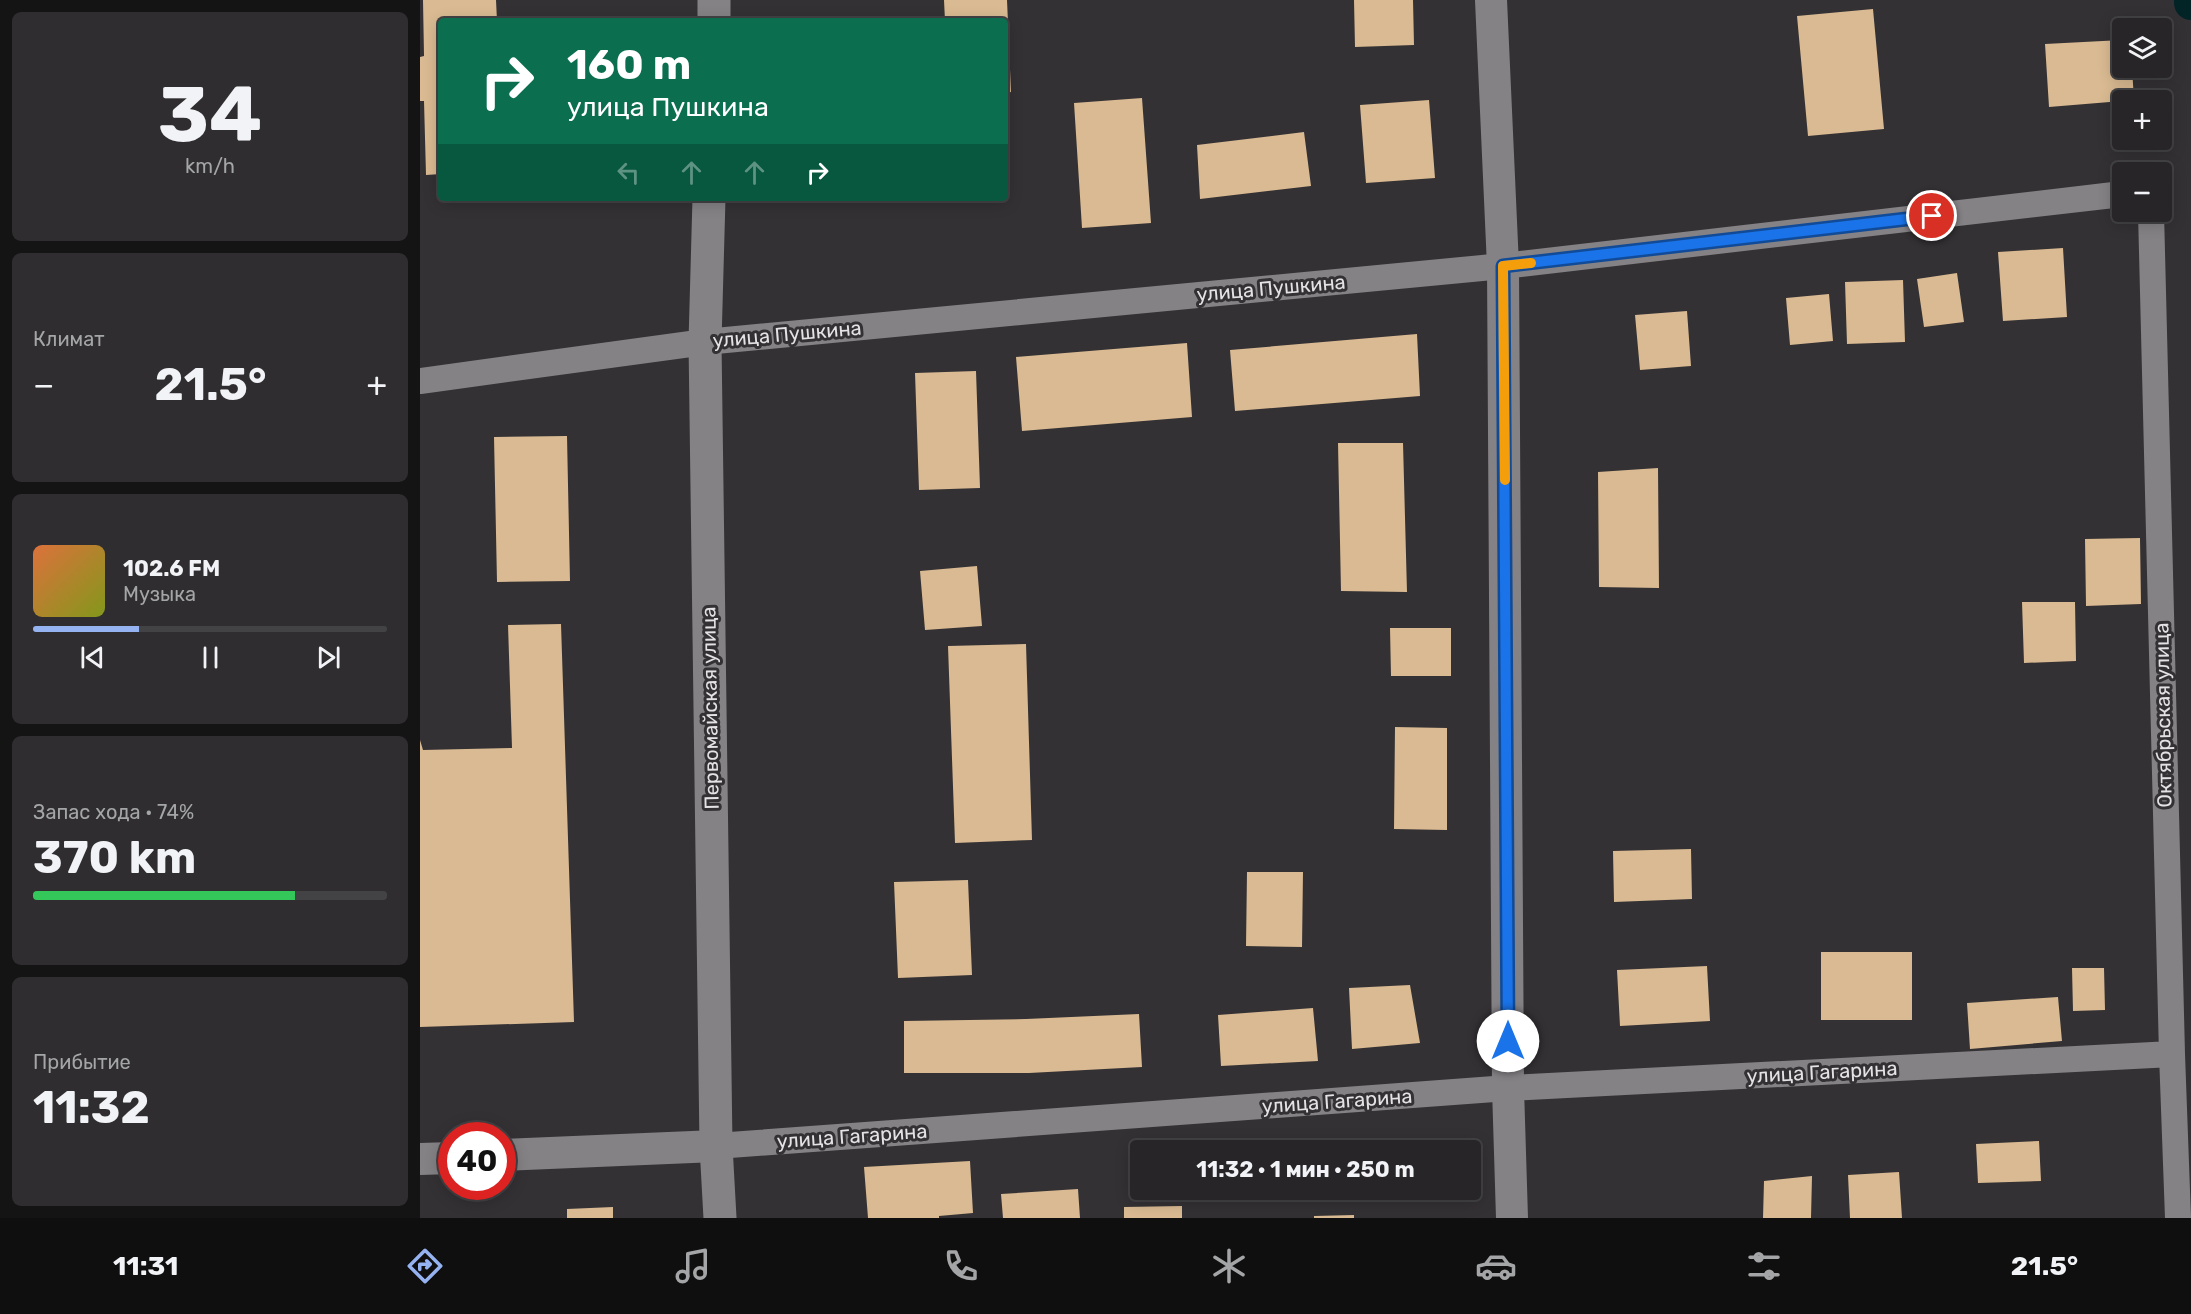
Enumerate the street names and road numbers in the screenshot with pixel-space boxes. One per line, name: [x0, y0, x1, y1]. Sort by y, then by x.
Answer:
street label: улица Пушкина: [1195, 270, 1347, 306]
street label: улица Пушкина: [711, 316, 863, 352]
street label: Первомайская улица: [696, 606, 724, 810]
street label: Октябрьская улица: [2149, 622, 2177, 808]
street label: улица Гагарина: [1746, 1056, 1898, 1088]
street label: улица Гагарина: [1261, 1084, 1413, 1118]
street label: улица Гагарина: [776, 1119, 928, 1153]

